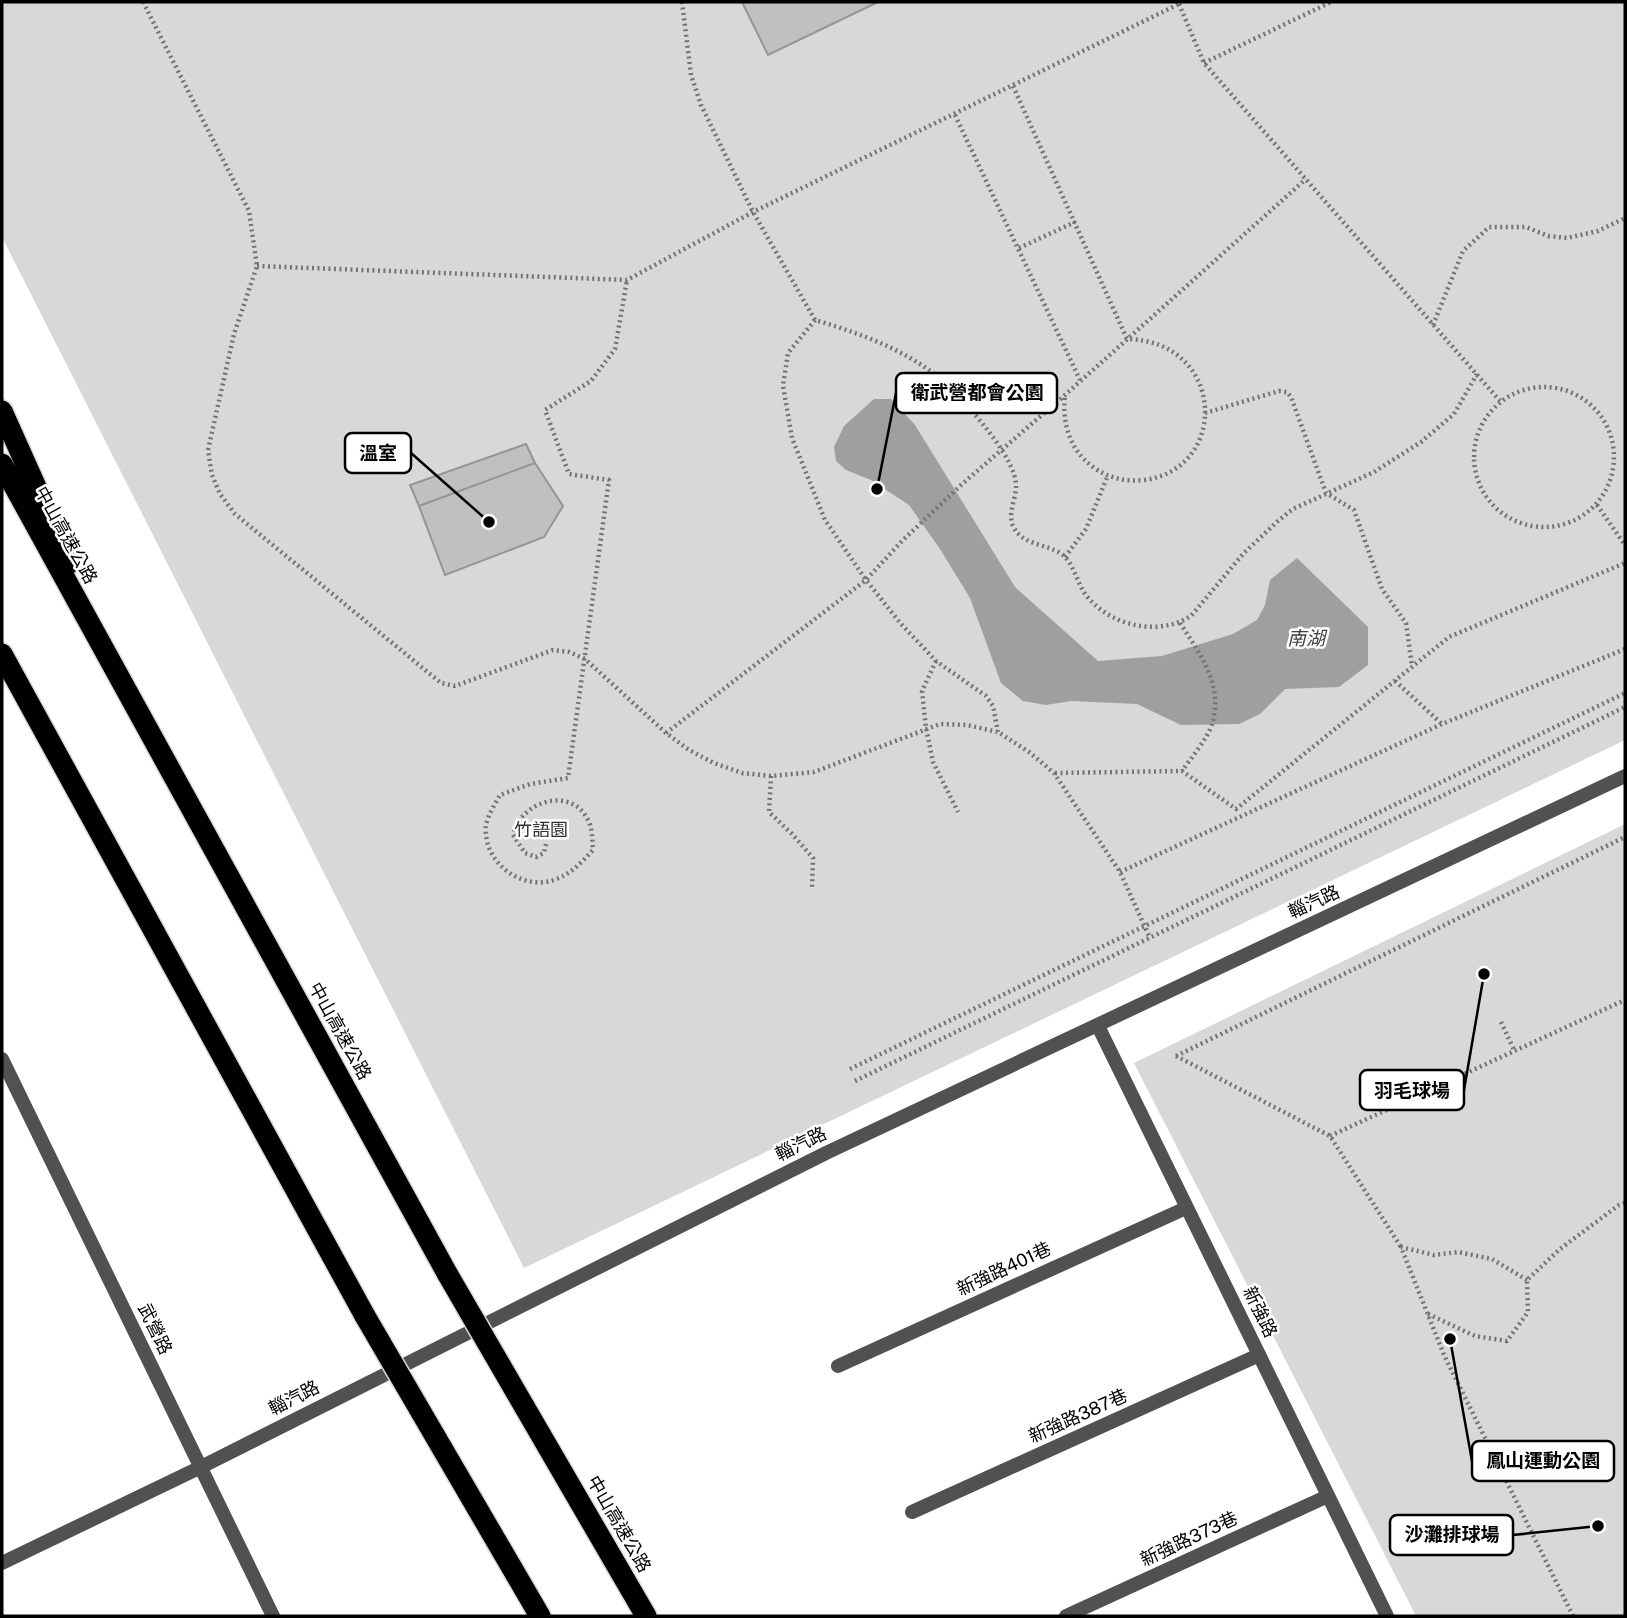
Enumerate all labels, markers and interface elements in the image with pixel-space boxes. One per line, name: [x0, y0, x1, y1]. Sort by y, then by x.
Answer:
callout: 衛武營都會公園: [896, 373, 1057, 413]
text: 衛武營都會公園: [910, 381, 1044, 403]
callout: 溫室: [345, 433, 411, 473]
text: 溫室: [359, 442, 397, 464]
street label: 中山高速公路: [31, 482, 102, 587]
water label: 南湖: [1287, 627, 1328, 649]
park label: 竹語園: [514, 819, 568, 840]
street label: 輜汽路: [1285, 881, 1343, 922]
street label: 中山高速公路: [305, 978, 376, 1083]
callout: 羽毛球場: [1360, 1070, 1464, 1110]
text: 羽毛球場: [1374, 1079, 1450, 1101]
street label: 輜汽路: [772, 1122, 830, 1165]
street label: 新強路401巷: [953, 1238, 1054, 1300]
street label: 新強路: [1239, 1283, 1282, 1341]
street label: 武營路: [134, 1300, 177, 1358]
street label: 輜汽路: [265, 1376, 323, 1419]
street label: 新強路387巷: [1025, 1385, 1130, 1447]
callout: 鳳山運動公園: [1472, 1441, 1614, 1481]
text: 鳳山運動公園: [1486, 1449, 1600, 1471]
street label: 中山高速公路: [583, 1472, 656, 1576]
street label: 新強路373巷: [1137, 1507, 1241, 1570]
callout: 沙灘排球場: [1390, 1515, 1513, 1555]
text: 沙灘排球場: [1404, 1523, 1500, 1545]

